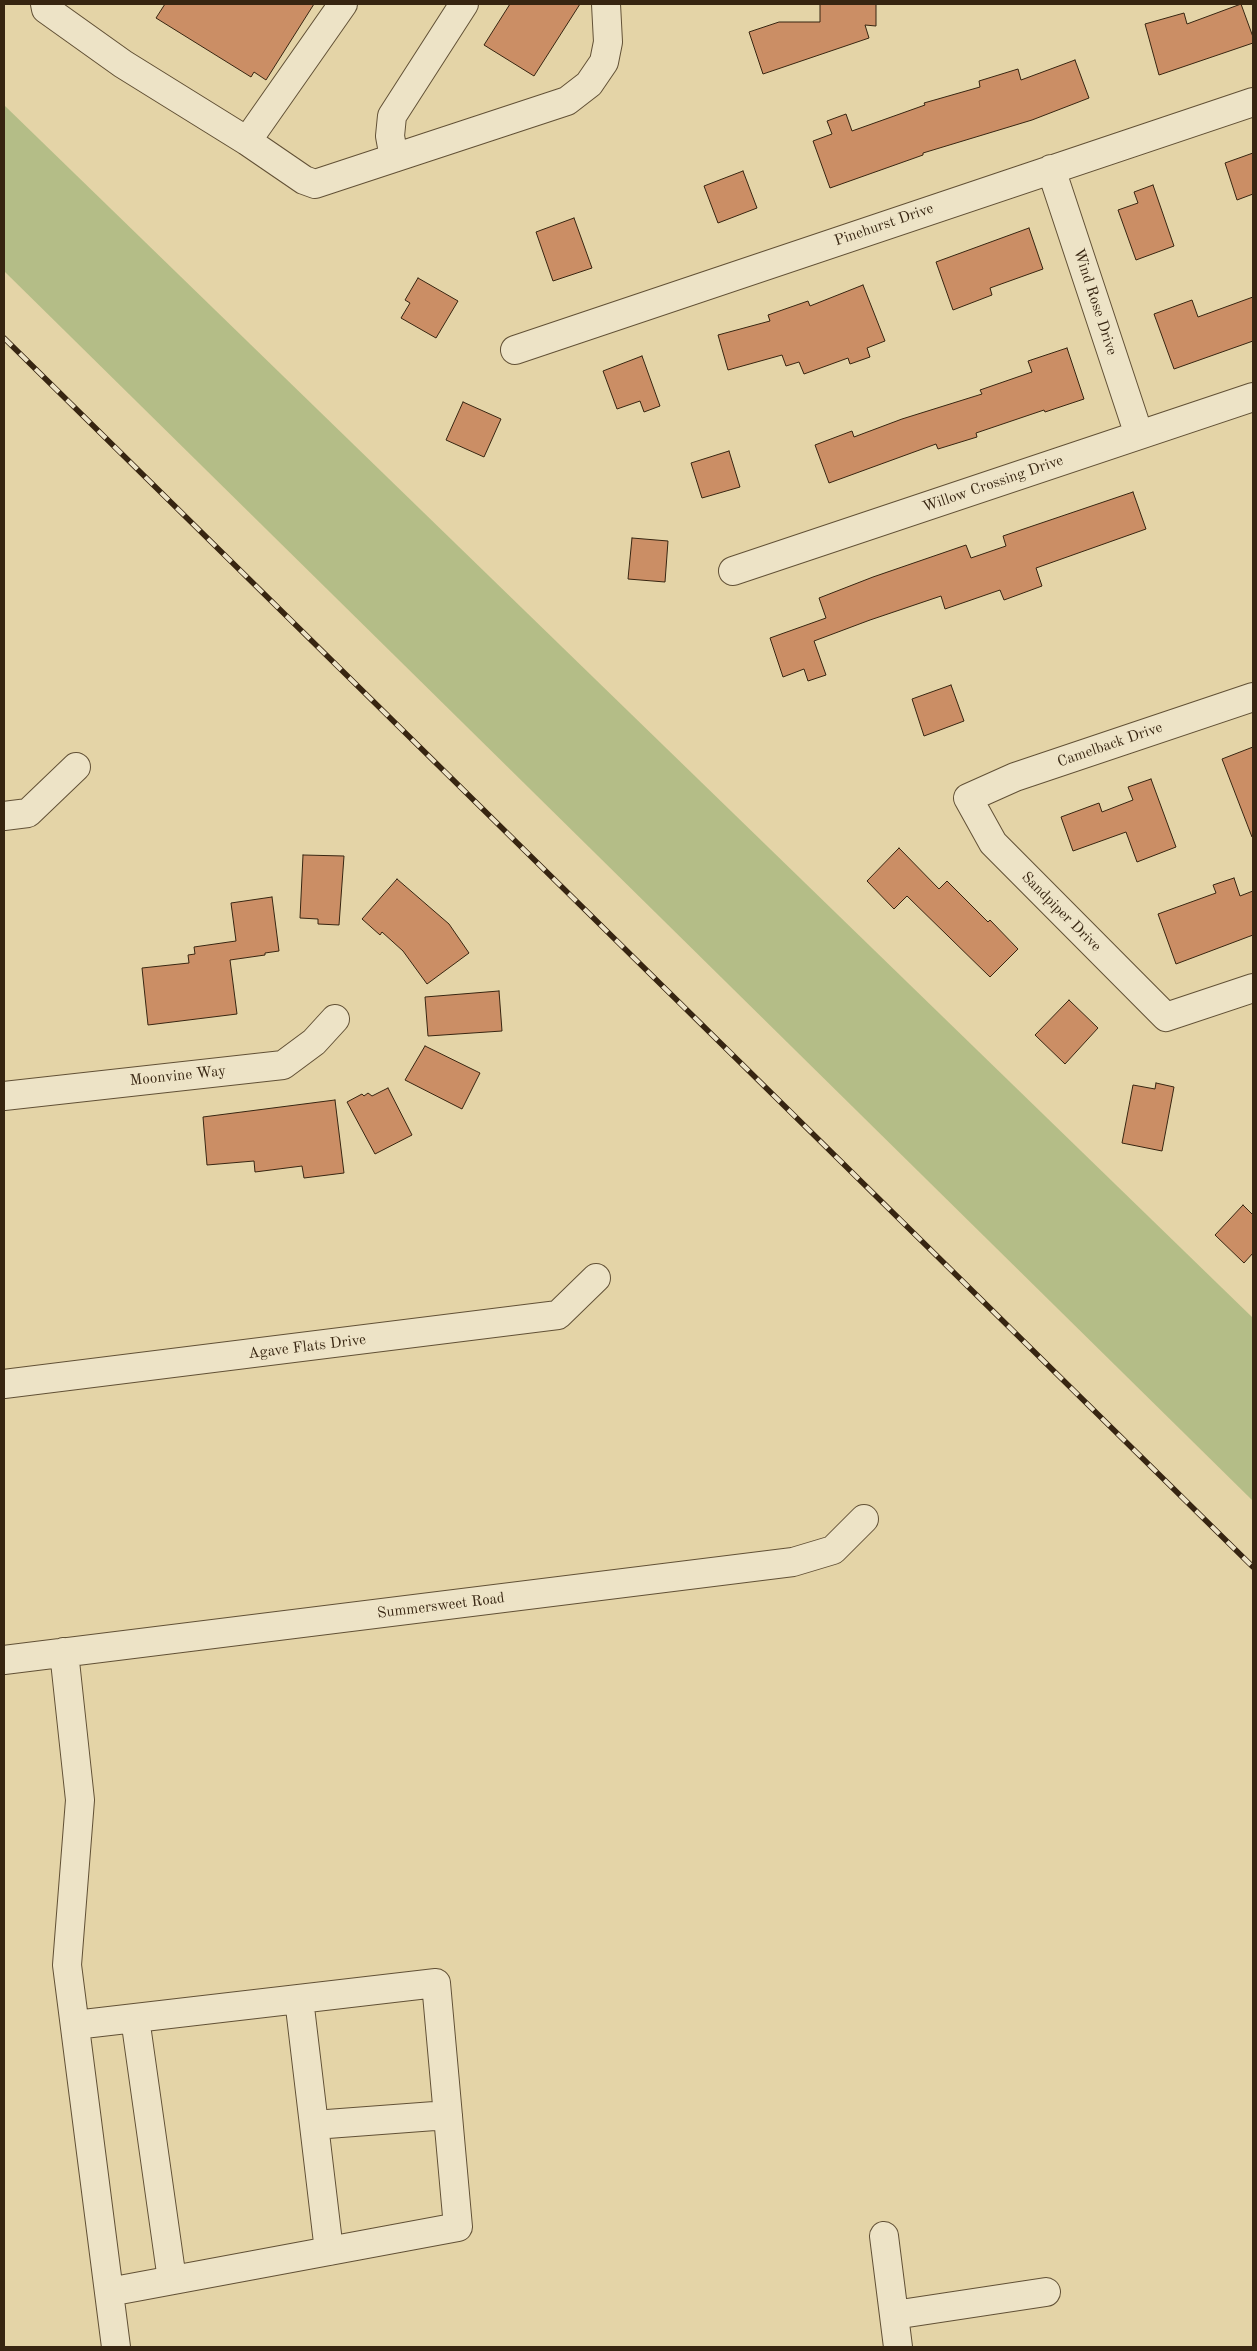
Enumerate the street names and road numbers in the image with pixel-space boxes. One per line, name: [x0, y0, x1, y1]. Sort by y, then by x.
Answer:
street label: Pinehurst Drive: [832, 200, 936, 250]
street label: Wind Rose Drive: [1069, 246, 1121, 358]
street label: Willow Crossing Drive: [920, 451, 1066, 517]
street label: Camelback Drive: [1055, 719, 1165, 771]
street label: Sandpiper Drive: [1017, 868, 1105, 956]
street label: Moonvine Way: [129, 1062, 227, 1090]
street label: Agave Flats Drive: [247, 1331, 367, 1363]
street label: Summersweet Road: [376, 1589, 506, 1623]

